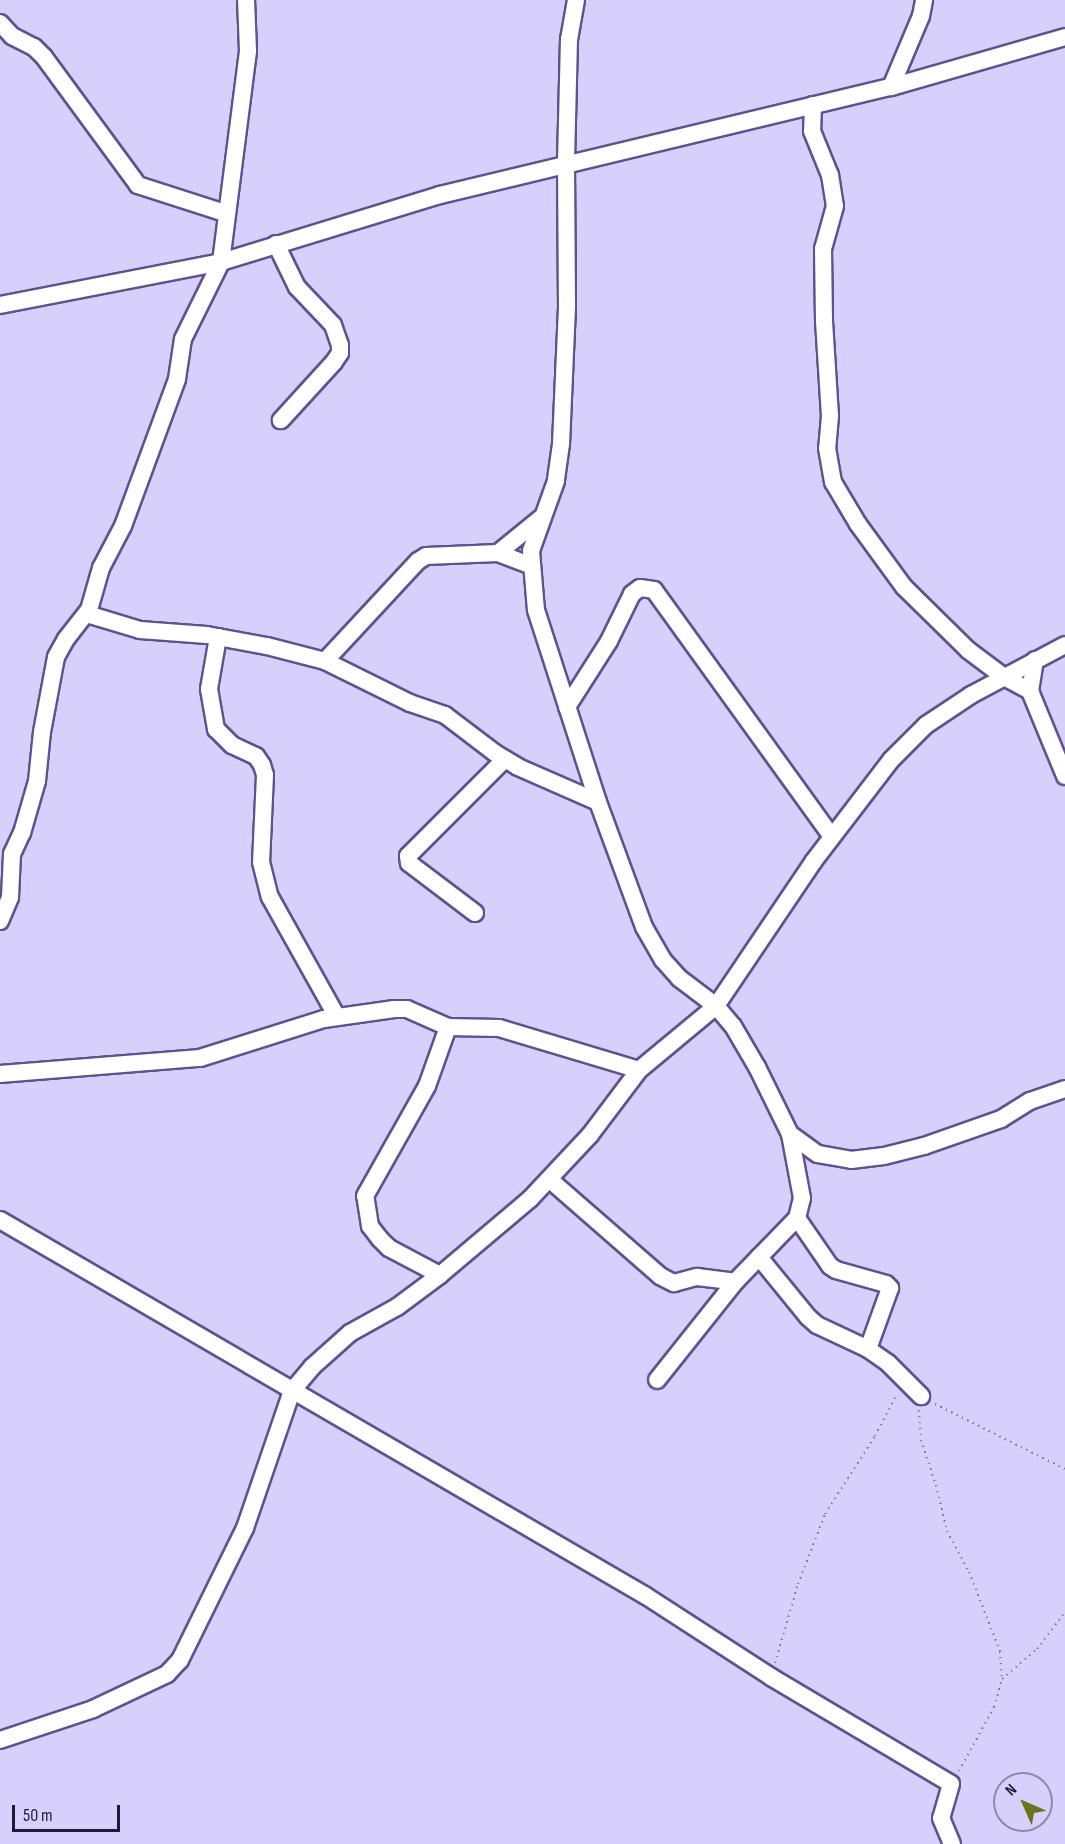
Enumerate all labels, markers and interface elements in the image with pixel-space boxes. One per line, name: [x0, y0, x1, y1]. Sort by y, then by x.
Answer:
north arrow: [993, 1772, 1053, 1832]
text: N: [1002, 1781, 1021, 1800]
scale bar: [15, 1793, 123, 1831]
text: 50 m: [23, 1805, 53, 1826]

